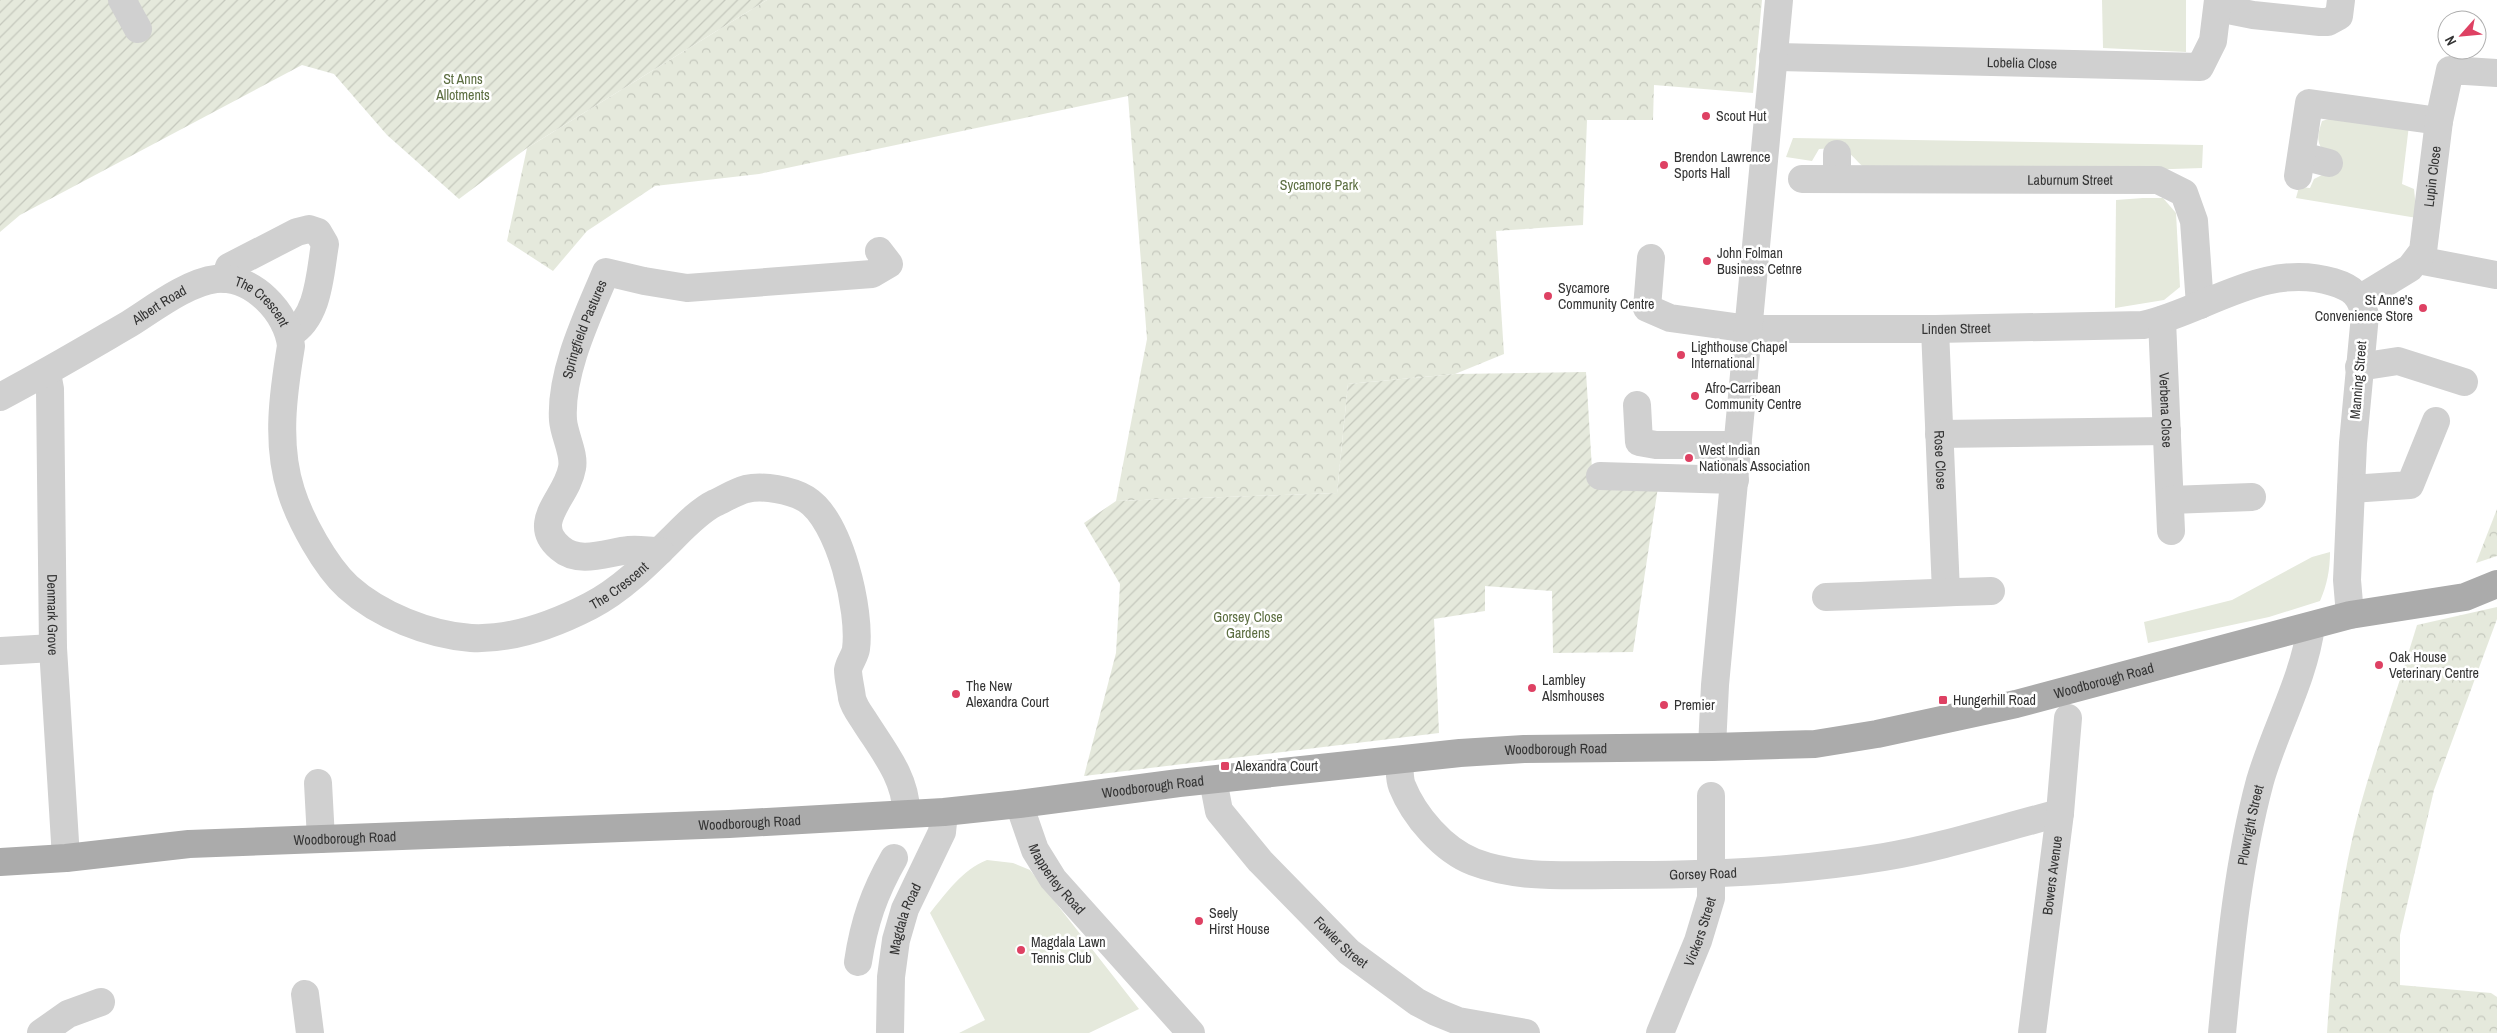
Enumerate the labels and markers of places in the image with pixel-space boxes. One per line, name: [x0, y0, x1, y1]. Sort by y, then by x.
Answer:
place label: Scout Hut: [1716, 107, 1766, 125]
marker: Scout Hut: [1700, 110, 1712, 122]
place label: Brendon Lawrence Sports Hall: [1674, 148, 1770, 182]
marker: Brendon Lawrence Sports Hall: [1658, 159, 1670, 171]
place label: John Folman Business Cetnre: [1717, 244, 1802, 278]
marker: John Folman Business Cetnre: [1701, 255, 1713, 267]
place label: Sycamore Community Centre: [1558, 279, 1654, 313]
marker: Sycamore Community Centre: [1542, 290, 1554, 302]
place label: St Anne's Convenience Store: [2315, 291, 2413, 325]
marker: St Anne's Convenience Store: [2417, 302, 2429, 314]
place label: Lighthouse Chapel International: [1691, 338, 1787, 372]
marker: Lighthouse Chapel International: [1675, 349, 1687, 361]
place label: Afro-Carribean Community Centre: [1704, 379, 1801, 413]
marker: Afro-Carribean Community Centre: [1689, 390, 1701, 402]
place label: West Indian Nationals Association: [1699, 441, 1810, 475]
marker: West Indian Nationals Association: [1683, 452, 1695, 464]
place label: Oak House Veterinary Centre: [2389, 648, 2479, 682]
marker: Oak House Veterinary Centre: [2373, 659, 2385, 671]
place label: Lambley Alsmhouses: [1541, 671, 1605, 705]
place label: The New Alexandra Court: [965, 677, 1049, 711]
marker: Lambley Alsmhouses: [1526, 682, 1538, 694]
marker: The New Alexandra Court: [950, 688, 962, 700]
place label: Hungerhill Road: [1953, 691, 2036, 709]
marker: Hungerhill Road: [1937, 694, 1949, 706]
place label: Premier: [1674, 696, 1715, 714]
marker: Premier: [1658, 699, 1670, 711]
place label: Alexandra Court: [1234, 757, 1318, 775]
marker: Alexandra Court: [1219, 760, 1231, 772]
place label: Seely Hirst House: [1209, 904, 1270, 938]
marker: Seely Hirst House: [1193, 915, 1205, 927]
place label: Magdala Lawn Tennis Club: [1031, 933, 1106, 967]
marker: Magdala Lawn Tennis Club: [1015, 944, 1027, 956]

